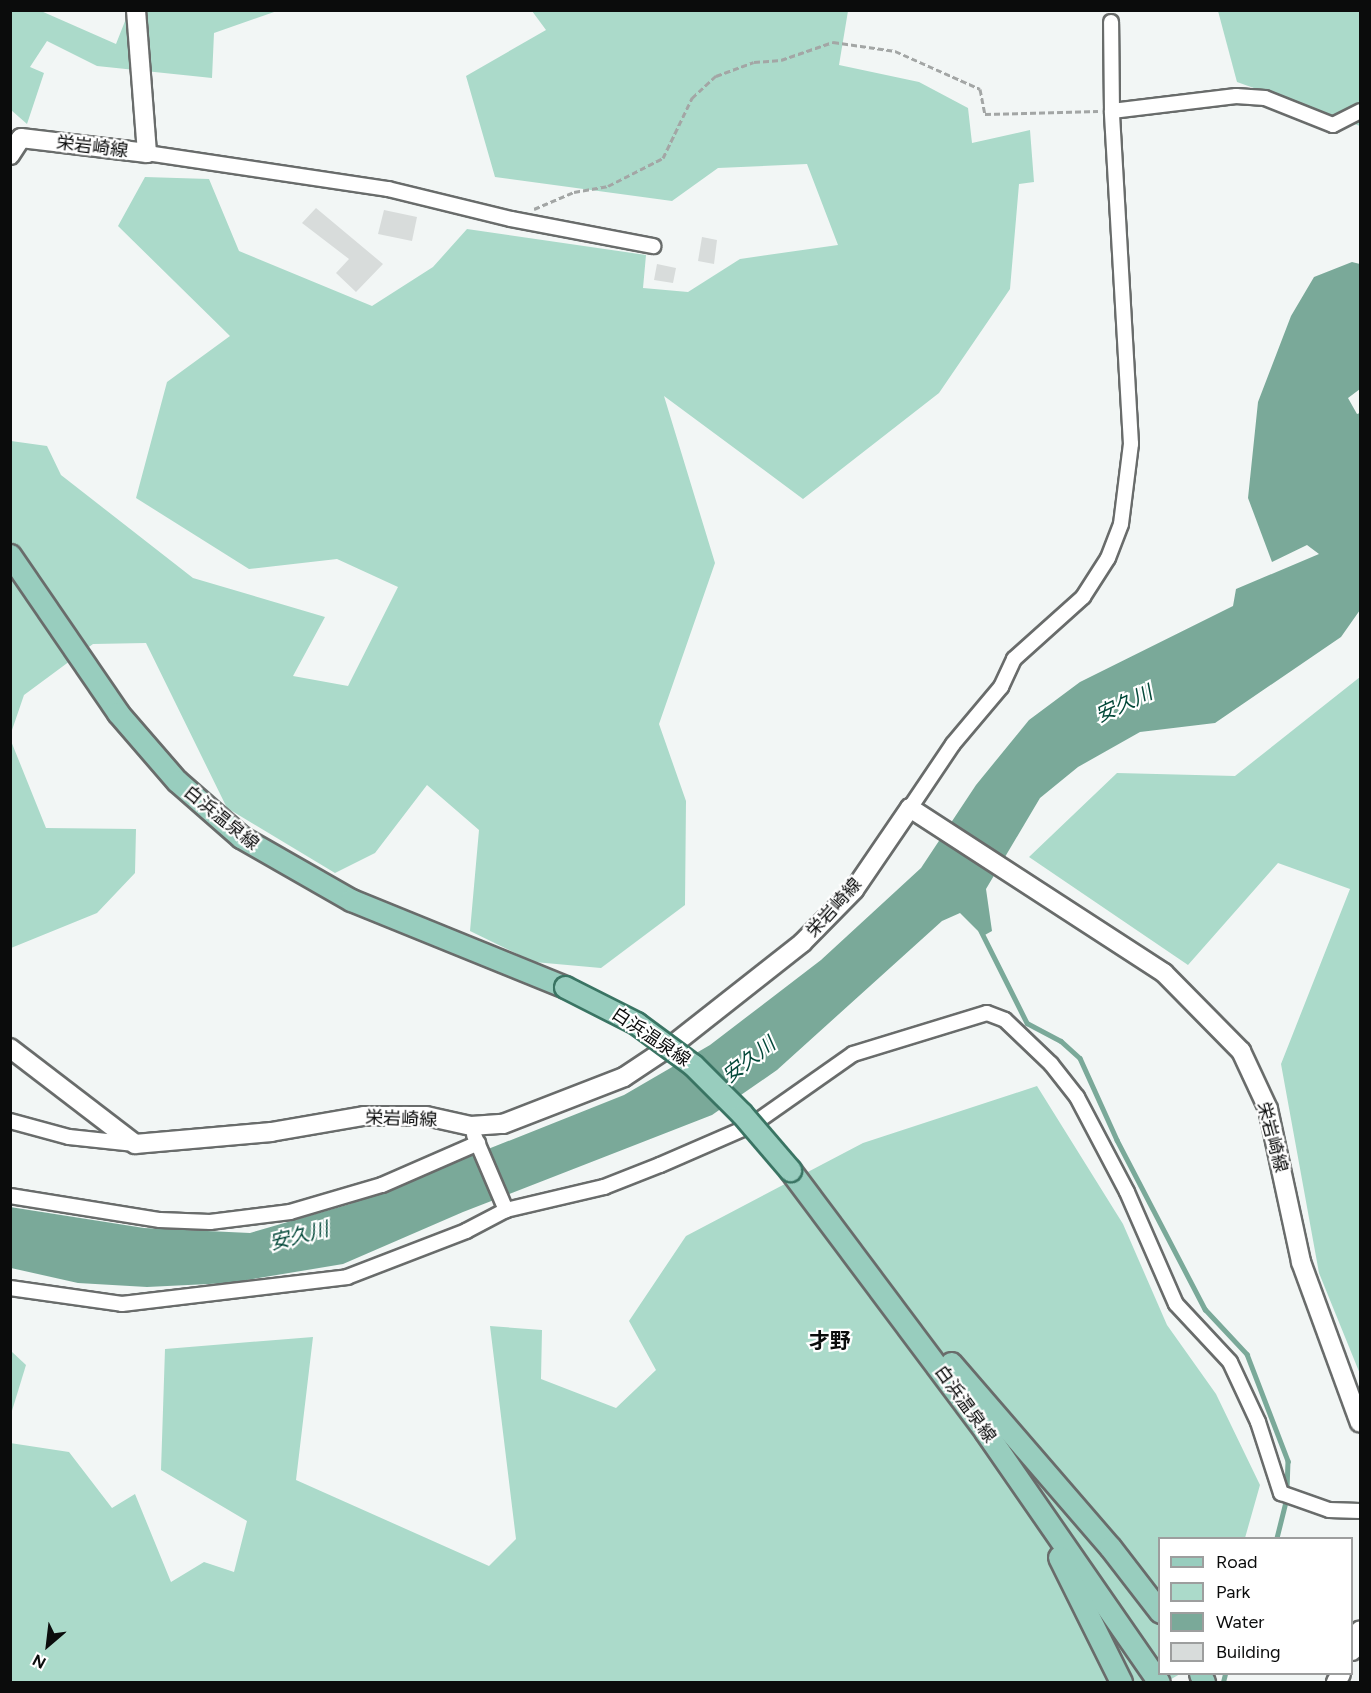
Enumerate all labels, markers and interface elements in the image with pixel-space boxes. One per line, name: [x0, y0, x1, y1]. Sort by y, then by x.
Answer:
street label: 栄岩崎線: [55, 132, 129, 162]
water label: 安久川: [1092, 680, 1156, 728]
street label: 白浜温泉線: [179, 781, 263, 855]
street label: 栄岩崎線: [802, 874, 866, 942]
street label: 白浜温泉線: [608, 1003, 694, 1071]
water label: 安久川: [718, 1032, 780, 1088]
street label: 栄岩崎線: [1252, 1099, 1292, 1175]
street label: 栄岩崎線: [365, 1107, 437, 1131]
water label: 安久川: [267, 1217, 331, 1255]
district label: 才野: [809, 1328, 851, 1354]
street label: 白浜温泉線: [930, 1361, 1000, 1447]
legend: [1158, 1537, 1353, 1675]
text: Road: [1216, 1551, 1257, 1573]
text: Park: [1216, 1581, 1250, 1603]
text: Water: [1216, 1611, 1264, 1633]
north arrow: [18, 1615, 78, 1675]
text: Building: [1216, 1641, 1281, 1663]
text: N: [29, 1650, 49, 1673]

